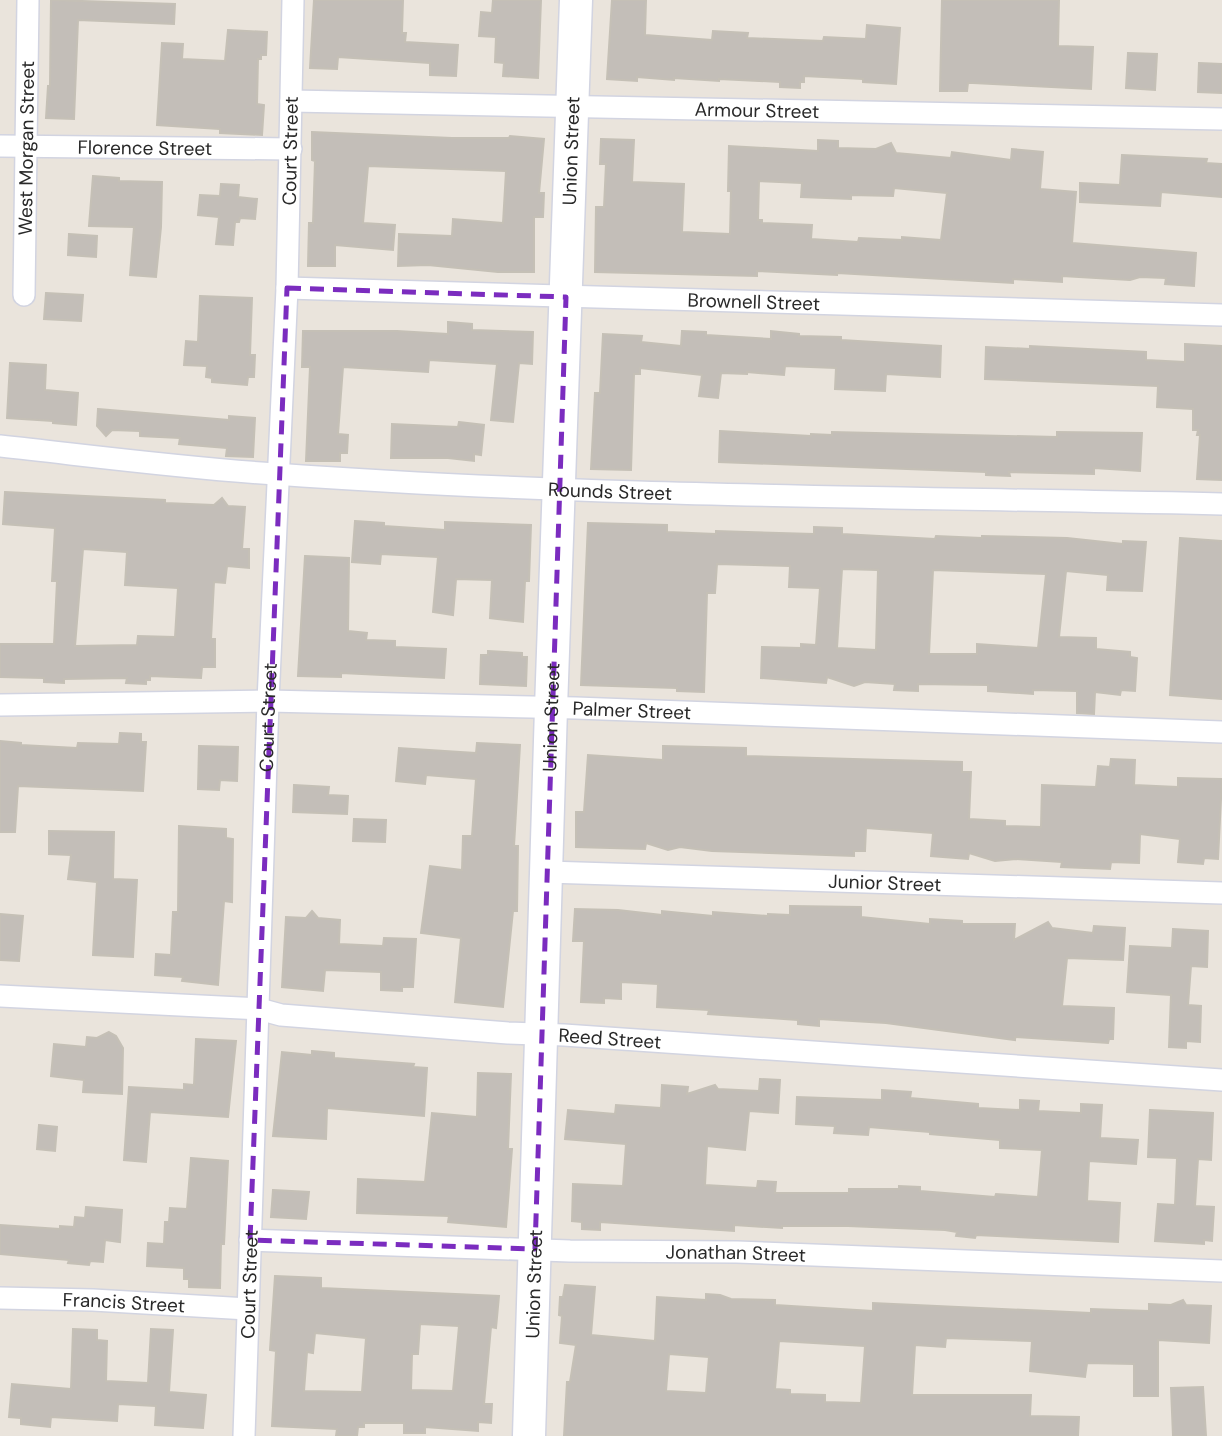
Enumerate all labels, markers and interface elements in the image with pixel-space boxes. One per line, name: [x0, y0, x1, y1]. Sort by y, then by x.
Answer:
street label: West Morgan Street: [13, 60, 40, 236]
street label: Court Street: [277, 96, 304, 206]
street label: Union Street: [557, 96, 586, 206]
street label: Armour Street: [694, 97, 820, 124]
street label: Florence Street: [78, 135, 212, 161]
street label: Brownell Street: [687, 288, 820, 316]
street label: Rounds Street: [548, 477, 673, 506]
street label: Court Street: [254, 662, 283, 772]
street label: Union Street: [537, 662, 566, 772]
street label: Palmer Street: [572, 696, 692, 725]
street label: Junior Street: [828, 869, 942, 897]
street label: Reed Street: [558, 1023, 662, 1055]
street label: Court Street: [235, 1229, 264, 1339]
street label: Union Street: [520, 1229, 548, 1339]
street label: Jonathan Street: [666, 1240, 806, 1268]
street label: Francis Street: [63, 1287, 186, 1318]

